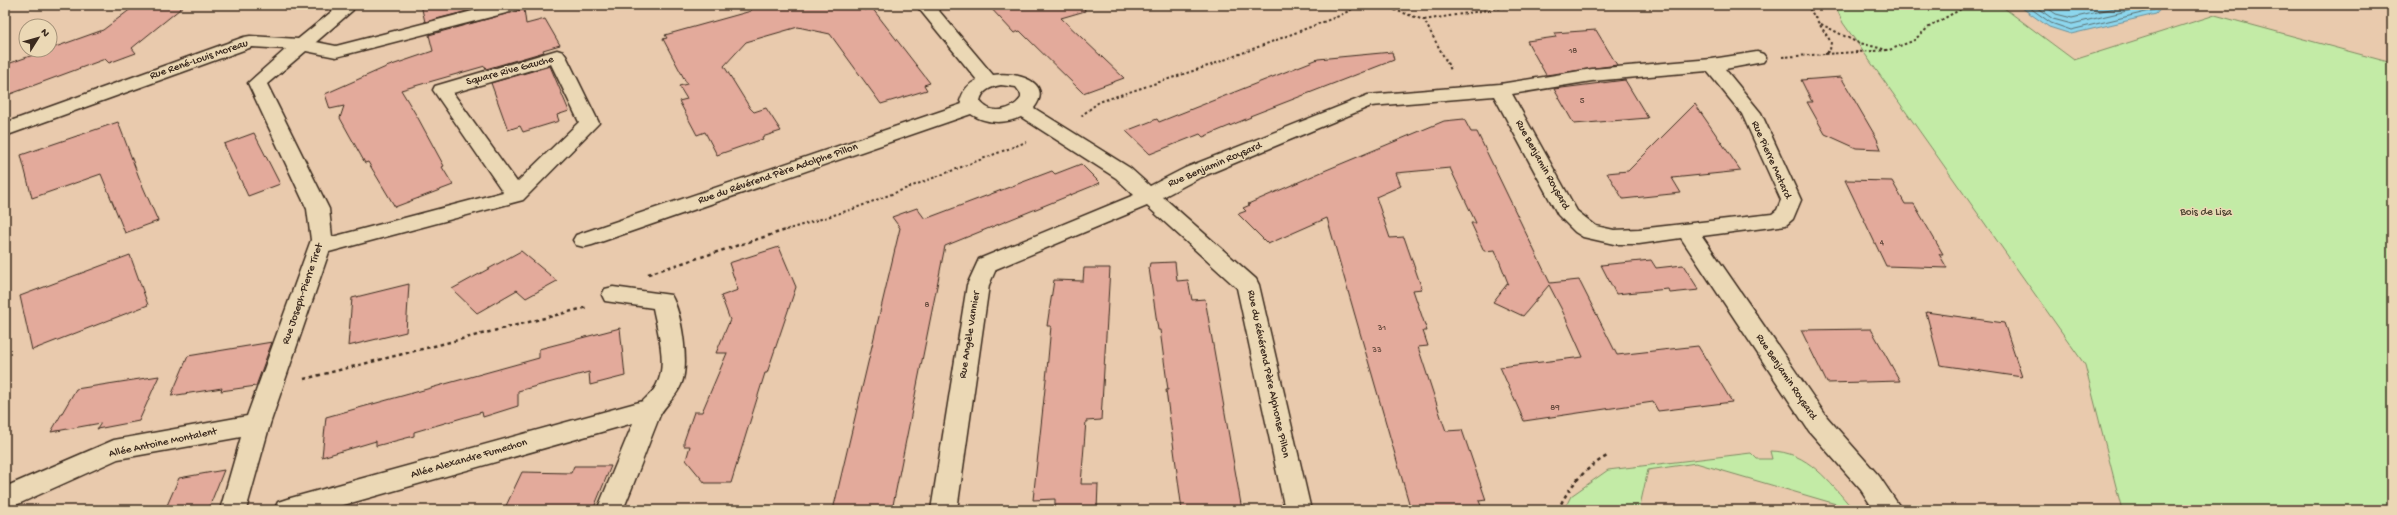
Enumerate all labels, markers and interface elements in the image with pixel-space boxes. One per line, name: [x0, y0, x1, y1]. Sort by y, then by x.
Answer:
north arrow: [18, 18, 58, 58]
text: N: [37, 27, 51, 40]
street label: Rue René-Louis Moreau: [148, 38, 250, 82]
house number: 18: [1568, 46, 1577, 57]
street label: Square Rive Gauche: [465, 53, 555, 88]
house number: 5: [1580, 96, 1585, 107]
street label: Rue Benjamin Roysard: [1512, 118, 1572, 213]
street label: Rue Pierre Matard: [1748, 119, 1794, 202]
street label: Rue Benjamin Roysard: [1166, 139, 1265, 190]
street label: Rue du Révérend Père Adolphe Pillon: [697, 141, 860, 207]
park label: Bois de Lisa: [2179, 207, 2233, 219]
house number: 4: [1880, 238, 1885, 249]
street label: Rue Joseph-Pierre Tiret: [280, 240, 326, 346]
street label: Rue Angèle Vannier: [957, 289, 983, 379]
street label: Rue du Révérend Père Alphonse Pillon: [1244, 289, 1292, 460]
house number: 8: [925, 300, 930, 311]
house number: 31: [1377, 323, 1387, 334]
street label: Rue Benjamin Roysard: [1753, 332, 1820, 423]
house number: 33: [1371, 345, 1382, 356]
house number: 89: [1550, 403, 1560, 414]
street label: Allée Antoine Montalent: [108, 425, 220, 460]
street label: Allée Alexandre Fumechon: [409, 436, 529, 481]

